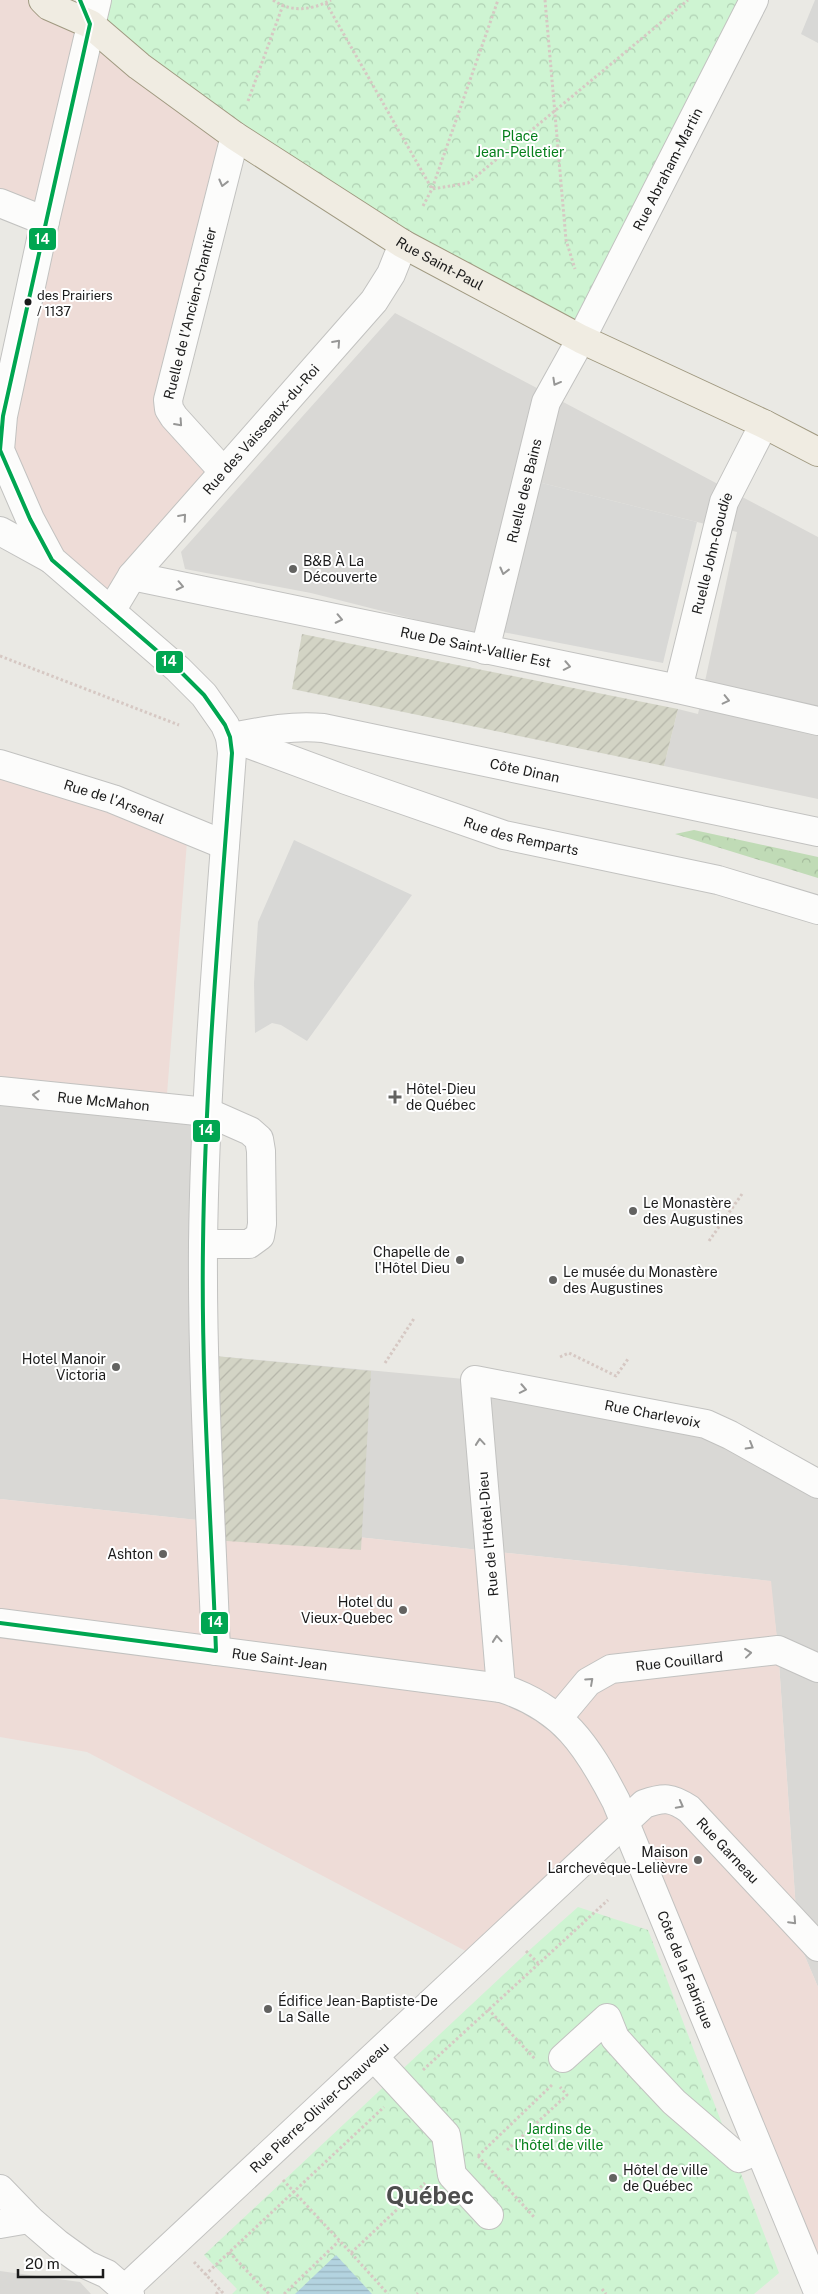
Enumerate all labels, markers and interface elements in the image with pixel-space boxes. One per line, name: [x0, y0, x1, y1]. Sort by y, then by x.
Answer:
street label: Rue Abraham-Martin: [630, 105, 706, 233]
park label: Place Jean-Pelletier: [476, 128, 564, 160]
one-way arrow: [218, 179, 229, 188]
street label: Ruelle de l'Ancien-Chantier: [161, 225, 220, 401]
line badge: 14: [28, 227, 57, 251]
text: 14: [34, 231, 50, 247]
street label: Rue Saint-Paul: [393, 234, 486, 293]
place label: des Prairiers / 1137: [37, 288, 113, 319]
marker: des Prairiers / 1137: [23, 297, 33, 307]
one-way arrow: [331, 339, 340, 348]
street label: Rue des Vaisseaux-du-Roi: [199, 361, 322, 498]
one-way arrow: [553, 376, 563, 385]
one-way arrow: [173, 418, 182, 427]
street label: Ruelle des Bains: [504, 437, 545, 545]
street label: Ruelle John-Goudie: [689, 489, 736, 616]
one-way arrow: [177, 514, 186, 523]
place label: B&B À La Découverte: [303, 552, 378, 585]
marker: B&B À La Découverte: [287, 563, 299, 575]
one-way arrow: [499, 567, 510, 576]
one-way arrow: [176, 580, 185, 591]
one-way arrow: [335, 613, 344, 624]
street label: Rue De Saint-Vallier Est: [399, 624, 552, 671]
line badge: 14: [155, 650, 184, 674]
text: 14: [161, 653, 177, 669]
one-way arrow: [562, 661, 571, 671]
one-way arrow: [721, 694, 730, 705]
street label: Côte Dinan: [488, 755, 561, 786]
street label: Rue de l'Arsenal: [62, 776, 167, 827]
street label: Rue des Remparts: [462, 814, 580, 859]
place label: Hôtel-Dieu de Québec: [406, 1081, 476, 1113]
street label: Rue McMahon: [57, 1089, 150, 1114]
one-way arrow: [32, 1090, 40, 1101]
marker: Hôtel-Dieu de Québec: [388, 1090, 402, 1104]
line badge: 14: [192, 1119, 221, 1143]
text: 14: [198, 1122, 214, 1138]
place label: Le Monastère des Augustines: [643, 1195, 743, 1227]
marker: Le Monastère des Augustines: [627, 1205, 639, 1217]
place label: Chapelle de l'Hôtel Dieu: [373, 1244, 450, 1276]
marker: Chapelle de l'Hôtel Dieu: [454, 1254, 466, 1266]
place label: Le musée du Monastère des Augustines: [563, 1264, 718, 1296]
marker: Le musée du Monastère des Augustines: [547, 1274, 559, 1286]
place label: Hotel Manoir Victoria: [22, 1351, 106, 1383]
marker: Hotel Manoir Victoria: [110, 1361, 122, 1373]
one-way arrow: [518, 1384, 527, 1394]
street label: Rue Charlevoix: [603, 1397, 702, 1431]
one-way arrow: [475, 1438, 486, 1446]
one-way arrow: [744, 1440, 753, 1450]
street label: Rue de l'Hôtel-Dieu: [475, 1471, 501, 1597]
place label: Ashton: [107, 1546, 153, 1562]
marker: Ashton: [157, 1548, 169, 1560]
place label: Hotel du Vieux-Quebec: [301, 1594, 393, 1626]
marker: Hotel du Vieux-Quebec: [397, 1604, 409, 1616]
line badge: 14: [200, 1611, 229, 1635]
text: 14: [207, 1614, 223, 1630]
one-way arrow: [492, 1635, 503, 1643]
street label: Rue Saint-Jean: [231, 1645, 328, 1673]
street label: Rue Couillard: [635, 1648, 724, 1674]
one-way arrow: [744, 1648, 752, 1659]
one-way arrow: [585, 1678, 594, 1687]
one-way arrow: [675, 1799, 684, 1809]
street label: Rue Garneau: [693, 1814, 762, 1887]
place label: Maison Larchevêque-Lelièvre: [547, 1844, 688, 1876]
marker: Maison Larchevêque-Lelièvre: [692, 1854, 704, 1866]
street label: Côte de la Fabrique: [654, 1908, 717, 2031]
one-way arrow: [787, 1915, 796, 1924]
place label: Édifice Jean-Baptiste-De La Salle: [278, 1992, 438, 2025]
marker: Édifice Jean-Baptiste-De La Salle: [262, 2003, 274, 2015]
street label: Rue Pierre-Olivier-Chauveau: [247, 2039, 392, 2176]
park label: Jardins de l'hôtel de ville: [515, 2121, 603, 2153]
place label: Hôtel de ville de Québec: [623, 2162, 708, 2194]
marker: Hôtel de ville de Québec: [607, 2172, 619, 2184]
district label: Québec: [386, 2181, 474, 2209]
scale bar: [18, 2246, 102, 2278]
text: 20 m: [25, 2255, 60, 2272]

